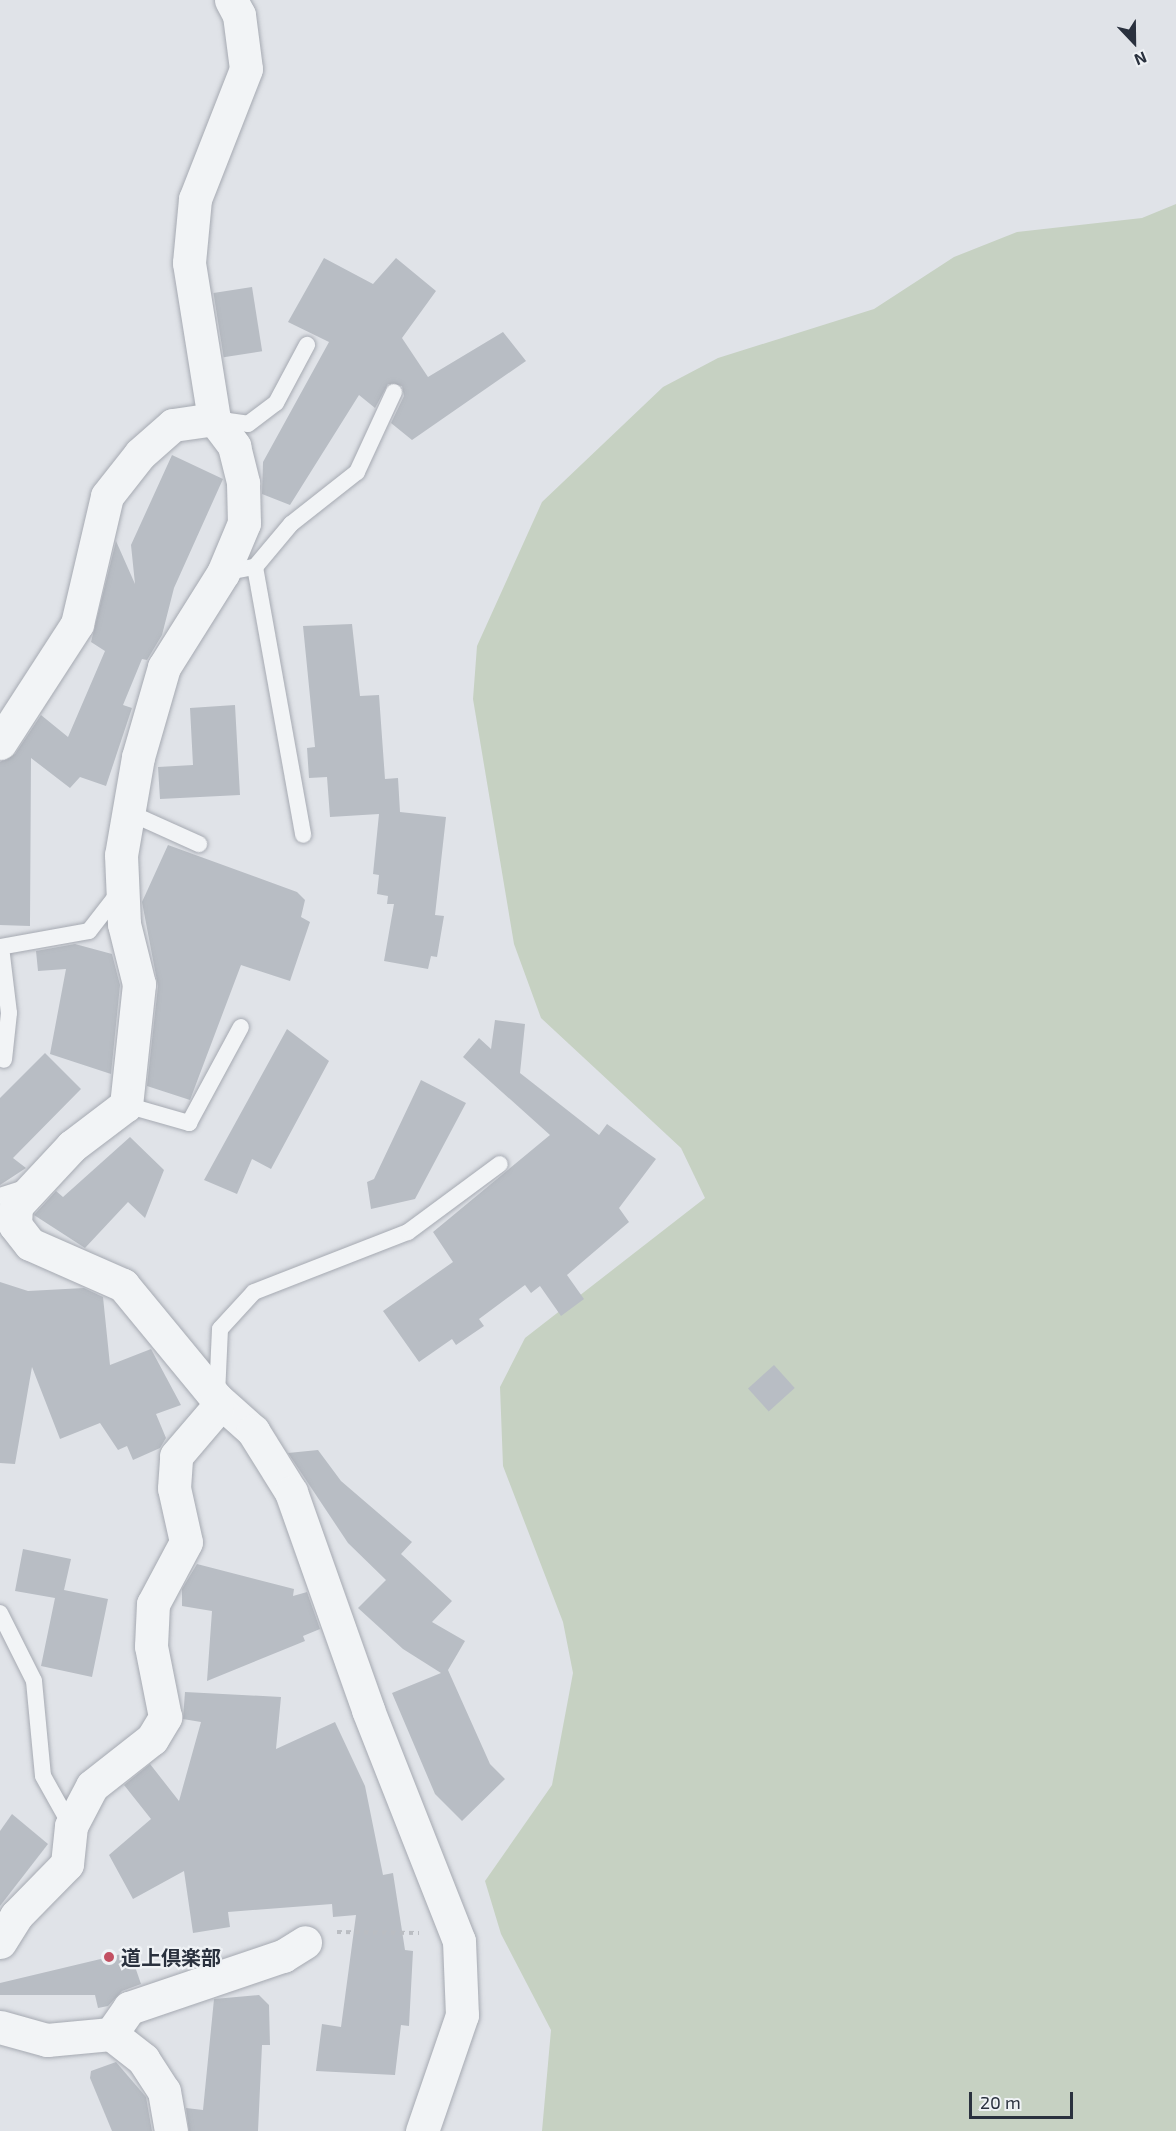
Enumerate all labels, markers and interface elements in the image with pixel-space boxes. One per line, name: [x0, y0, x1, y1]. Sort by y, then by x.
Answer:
north arrow: [1104, 12, 1164, 72]
text: N: [1132, 48, 1150, 70]
place label: 道上倶楽部: [121, 1945, 221, 1969]
marker: 道上倶楽部: [102, 1950, 116, 1964]
scale bar: [972, 2080, 1076, 2118]
text: 20 m: [980, 2091, 1021, 2113]

